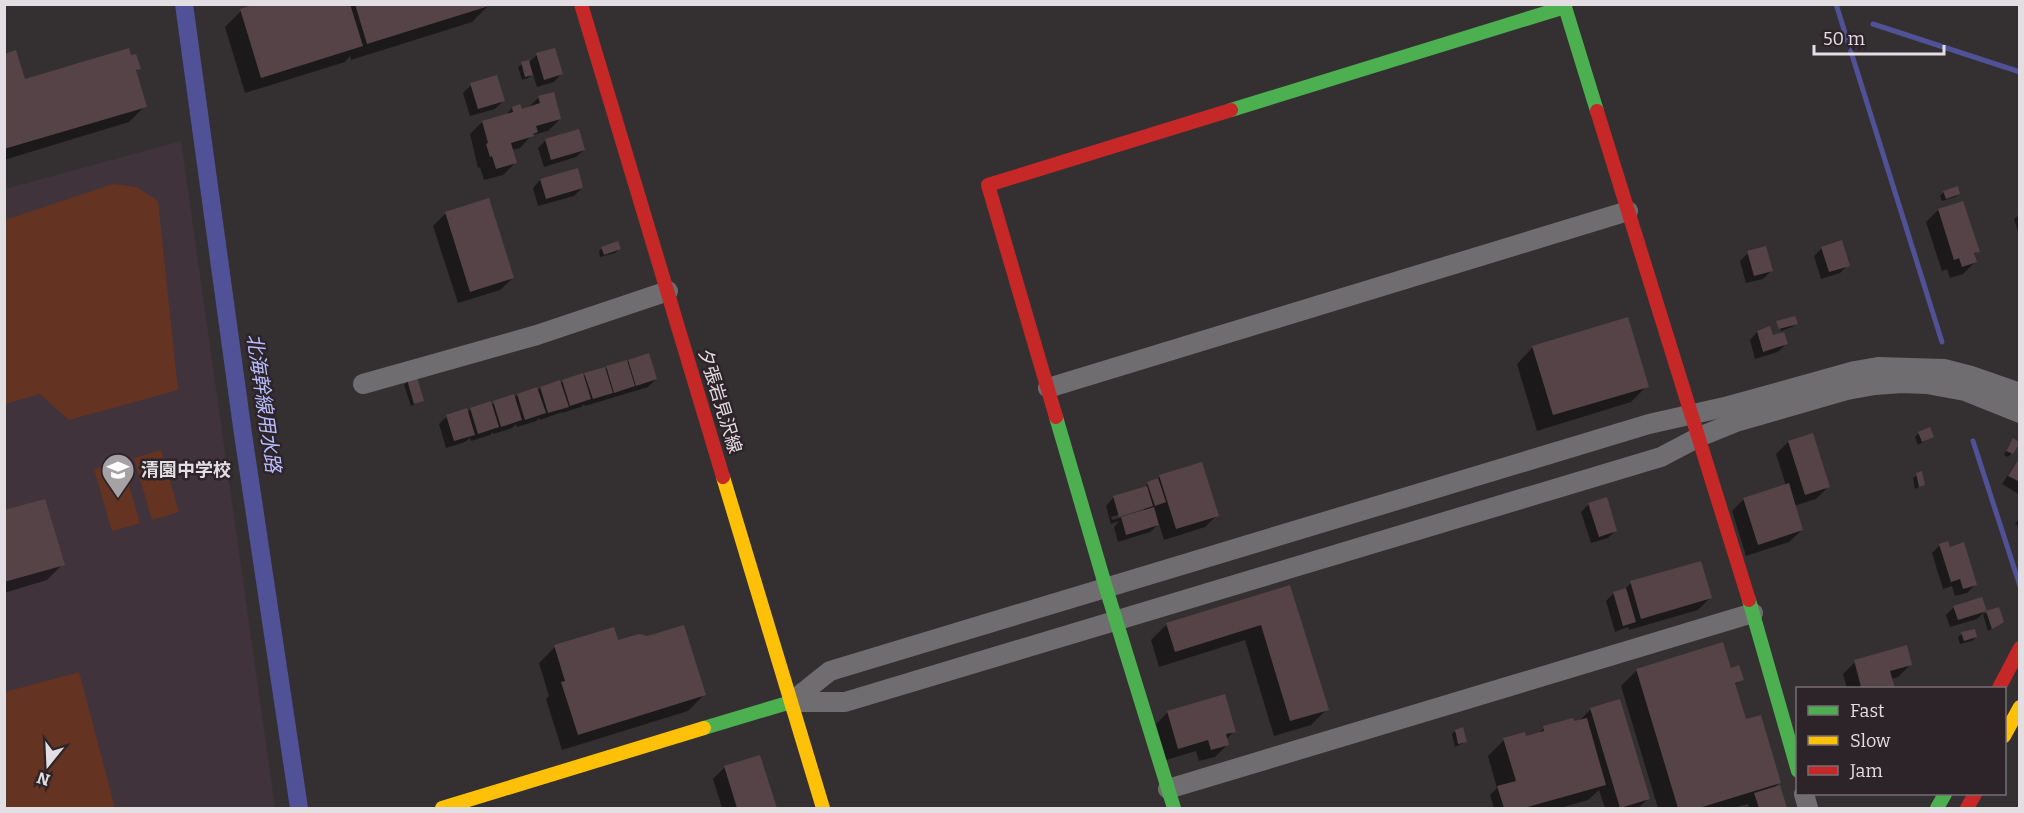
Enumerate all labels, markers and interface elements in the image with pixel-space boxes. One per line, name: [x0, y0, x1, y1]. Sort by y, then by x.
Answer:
scale bar: [1814, 18, 1944, 56]
text: 50 m: [1823, 28, 1865, 50]
water label: 北海幹線用水路: [242, 332, 286, 476]
street label: 夕張岩見沢線: [694, 346, 746, 456]
school or university icon: 清園中学校: [100, 452, 136, 499]
place label: 清園中学校: [141, 459, 231, 481]
legend: [1796, 687, 2006, 795]
text: Fast: [1850, 700, 1885, 722]
text: Slow: [1850, 730, 1891, 752]
north arrow: [18, 735, 78, 795]
text: Jam: [1849, 760, 1883, 782]
text: N: [35, 768, 52, 790]

